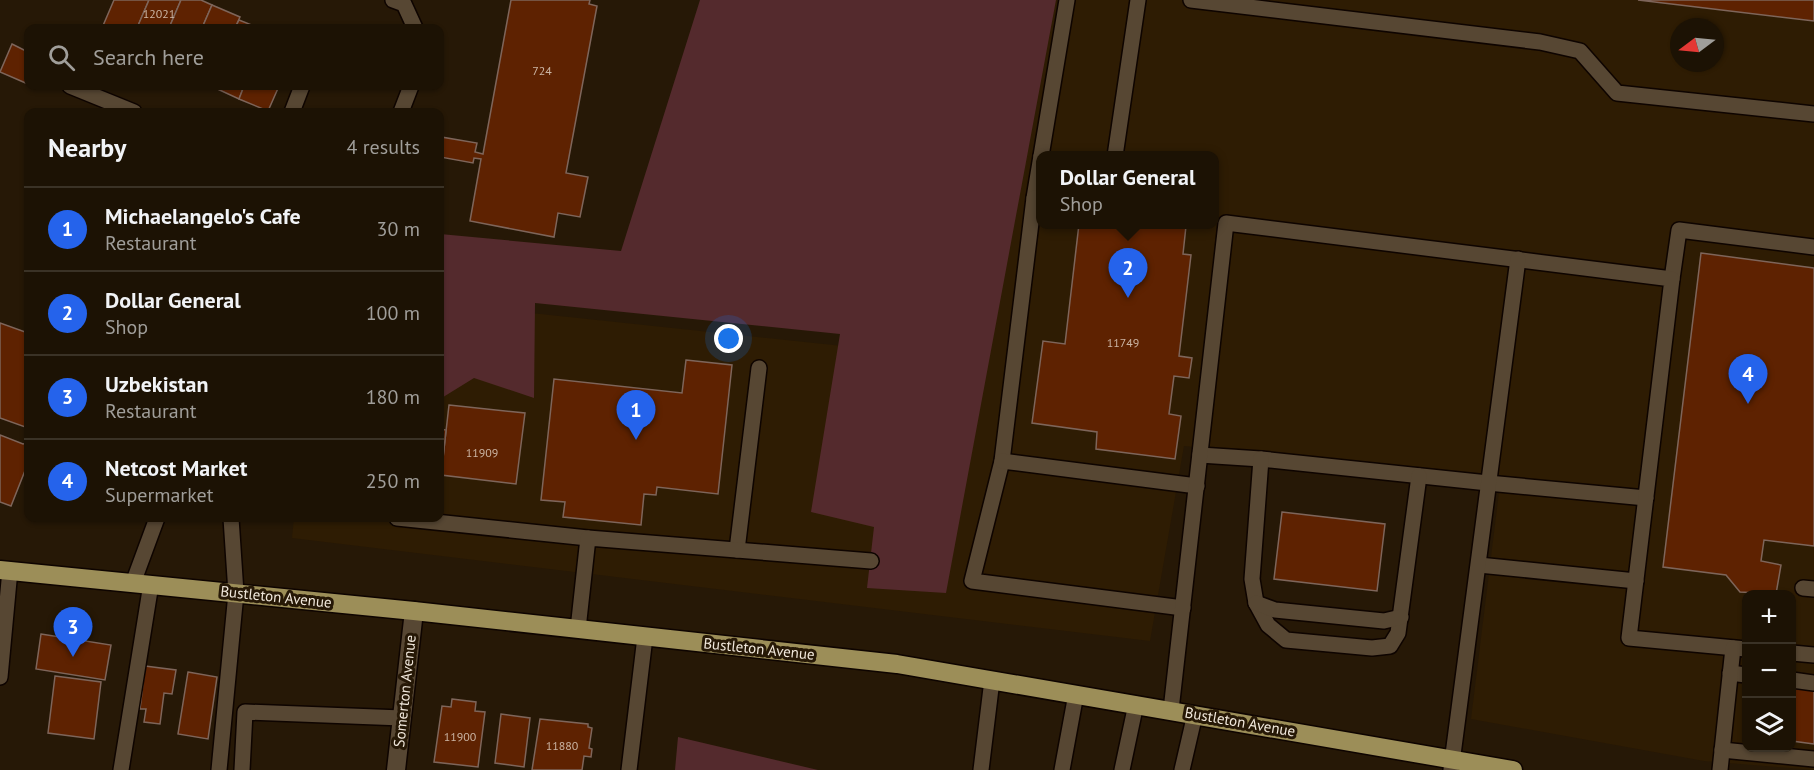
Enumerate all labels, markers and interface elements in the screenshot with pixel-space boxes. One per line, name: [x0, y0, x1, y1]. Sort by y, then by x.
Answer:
house number: 12021: [143, 6, 175, 21]
north arrow: [1670, 18, 1724, 72]
search box: [24, 24, 444, 90]
icon: search: [45, 41, 78, 74]
text: Search here: [93, 43, 204, 71]
house number: 724: [532, 63, 552, 78]
text: Nearby: [48, 131, 126, 164]
text: 4 results: [347, 134, 420, 160]
popup: [1036, 151, 1219, 229]
text: Dollar General: [1060, 163, 1195, 191]
text: Shop: [1060, 191, 1103, 217]
text: Michaelangelo's Cafe: [105, 202, 301, 230]
text: 1: [62, 216, 73, 242]
text: 30 m: [377, 216, 420, 242]
text: Restaurant: [105, 230, 196, 256]
pin: 2: [1108, 248, 1148, 298]
text: Dollar General: [105, 286, 241, 314]
text: 2: [62, 300, 73, 326]
text: 100 m: [366, 300, 420, 326]
text: Shop: [105, 314, 148, 340]
your location: [714, 324, 743, 353]
house number: 11749: [1107, 335, 1139, 350]
pin: 4: [1728, 354, 1768, 404]
text: Uzbekistan: [105, 370, 208, 398]
text: 3: [62, 384, 73, 410]
text: 180 m: [366, 384, 420, 410]
pin: 1: [616, 390, 656, 440]
text: Restaurant: [105, 398, 196, 424]
house number: 11909: [466, 445, 498, 460]
text: Netcost Market: [105, 454, 247, 482]
text: 4: [62, 468, 73, 494]
text: 250 m: [366, 468, 420, 494]
text: Supermarket: [105, 482, 213, 508]
street label: Bustleton Avenue: [219, 581, 333, 612]
map controls: [1742, 590, 1796, 752]
button: +: [1742, 590, 1796, 644]
pin: 3: [54, 608, 92, 657]
street label: Bustleton Avenue: [702, 633, 816, 664]
street label: Somerton Avenue: [389, 634, 420, 748]
button: −: [1742, 644, 1796, 698]
button: layers: [1742, 698, 1796, 752]
street label: Bustleton Avenue: [1183, 702, 1297, 741]
house number: 11900: [444, 729, 477, 744]
house number: 11880: [546, 738, 579, 753]

